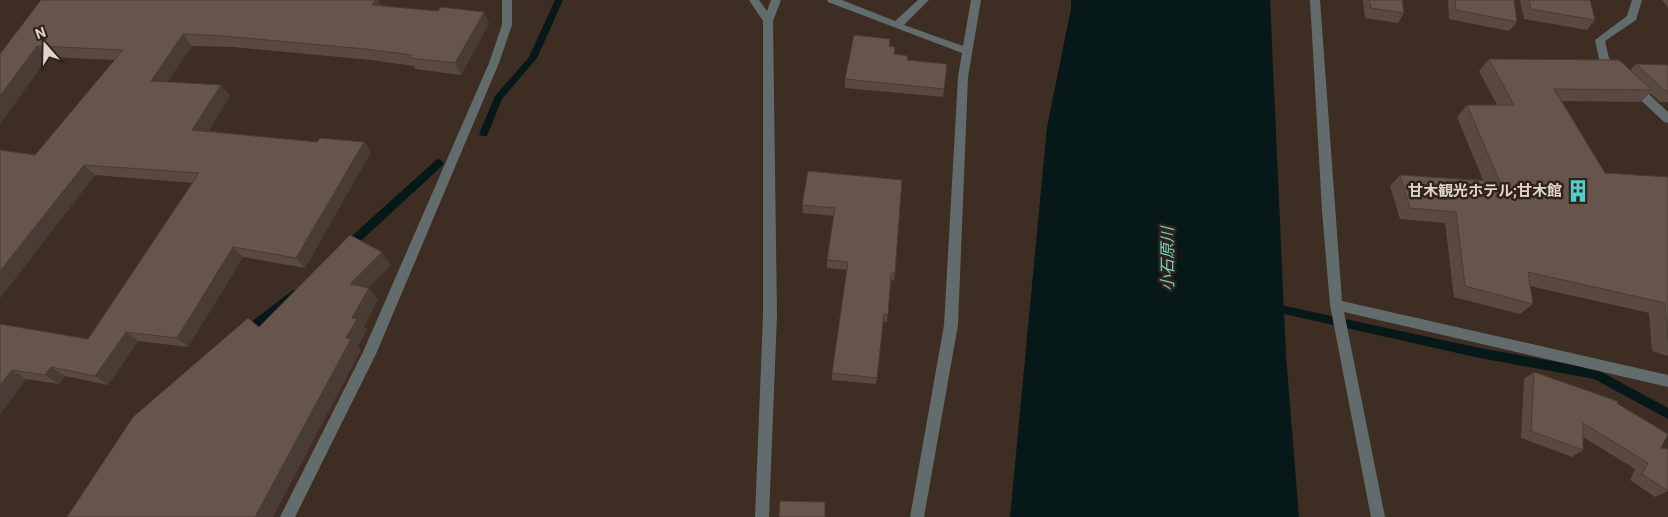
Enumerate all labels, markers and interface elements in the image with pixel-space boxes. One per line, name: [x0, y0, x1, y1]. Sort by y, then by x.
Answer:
north arrow: [20, 20, 70, 70]
text: N: [33, 24, 48, 42]
building icon: 甘木観光ホテル;甘木館: [1565, 178, 1591, 204]
place label: 甘木観光ホテル;甘木館: [1408, 182, 1562, 200]
water label: 小石原川: [1158, 225, 1177, 291]

